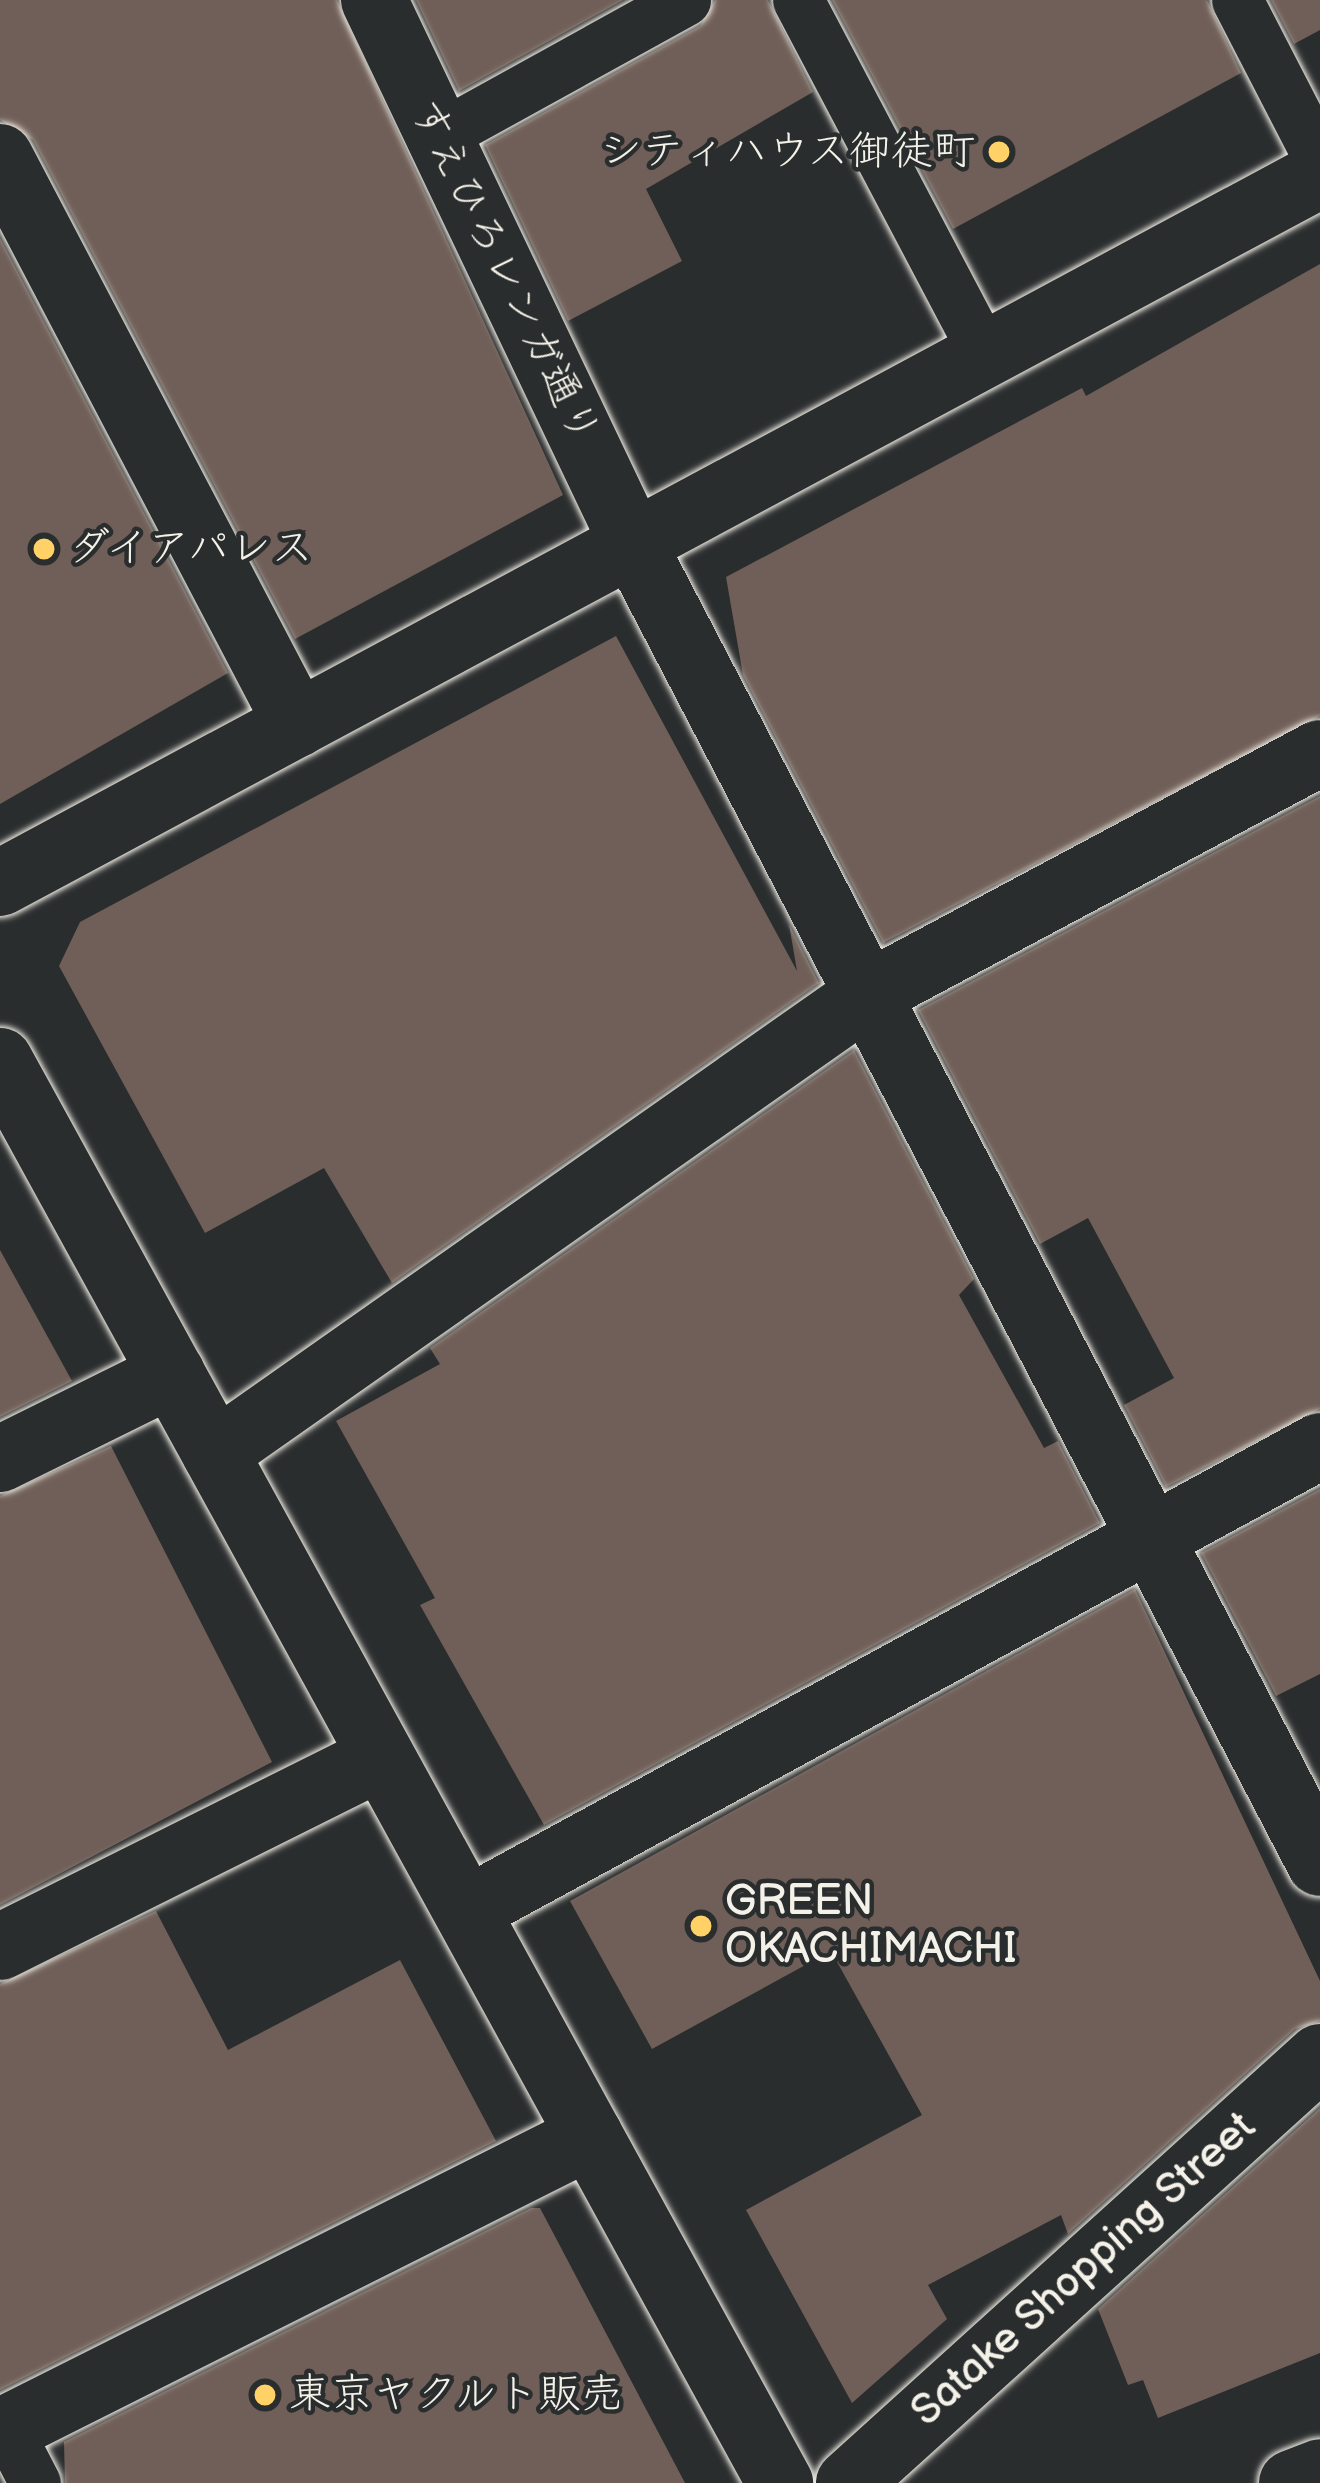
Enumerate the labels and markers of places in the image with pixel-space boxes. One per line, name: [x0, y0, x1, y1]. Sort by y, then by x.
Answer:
place label: シティハウス御徒町: [597, 127, 975, 177]
marker: シティハウス御徒町: [986, 139, 1012, 165]
place label: ダイアパレス: [68, 524, 320, 574]
marker: ダイアパレス: [31, 536, 57, 562]
place label: GREEN OKACHIMACHI: [725, 1877, 1016, 1976]
marker: GREEN OKACHIMACHI: [688, 1913, 714, 1939]
place label: 東京ヤクルト販売: [289, 2370, 625, 2420]
marker: 東京ヤクルト販売: [252, 2382, 278, 2408]

